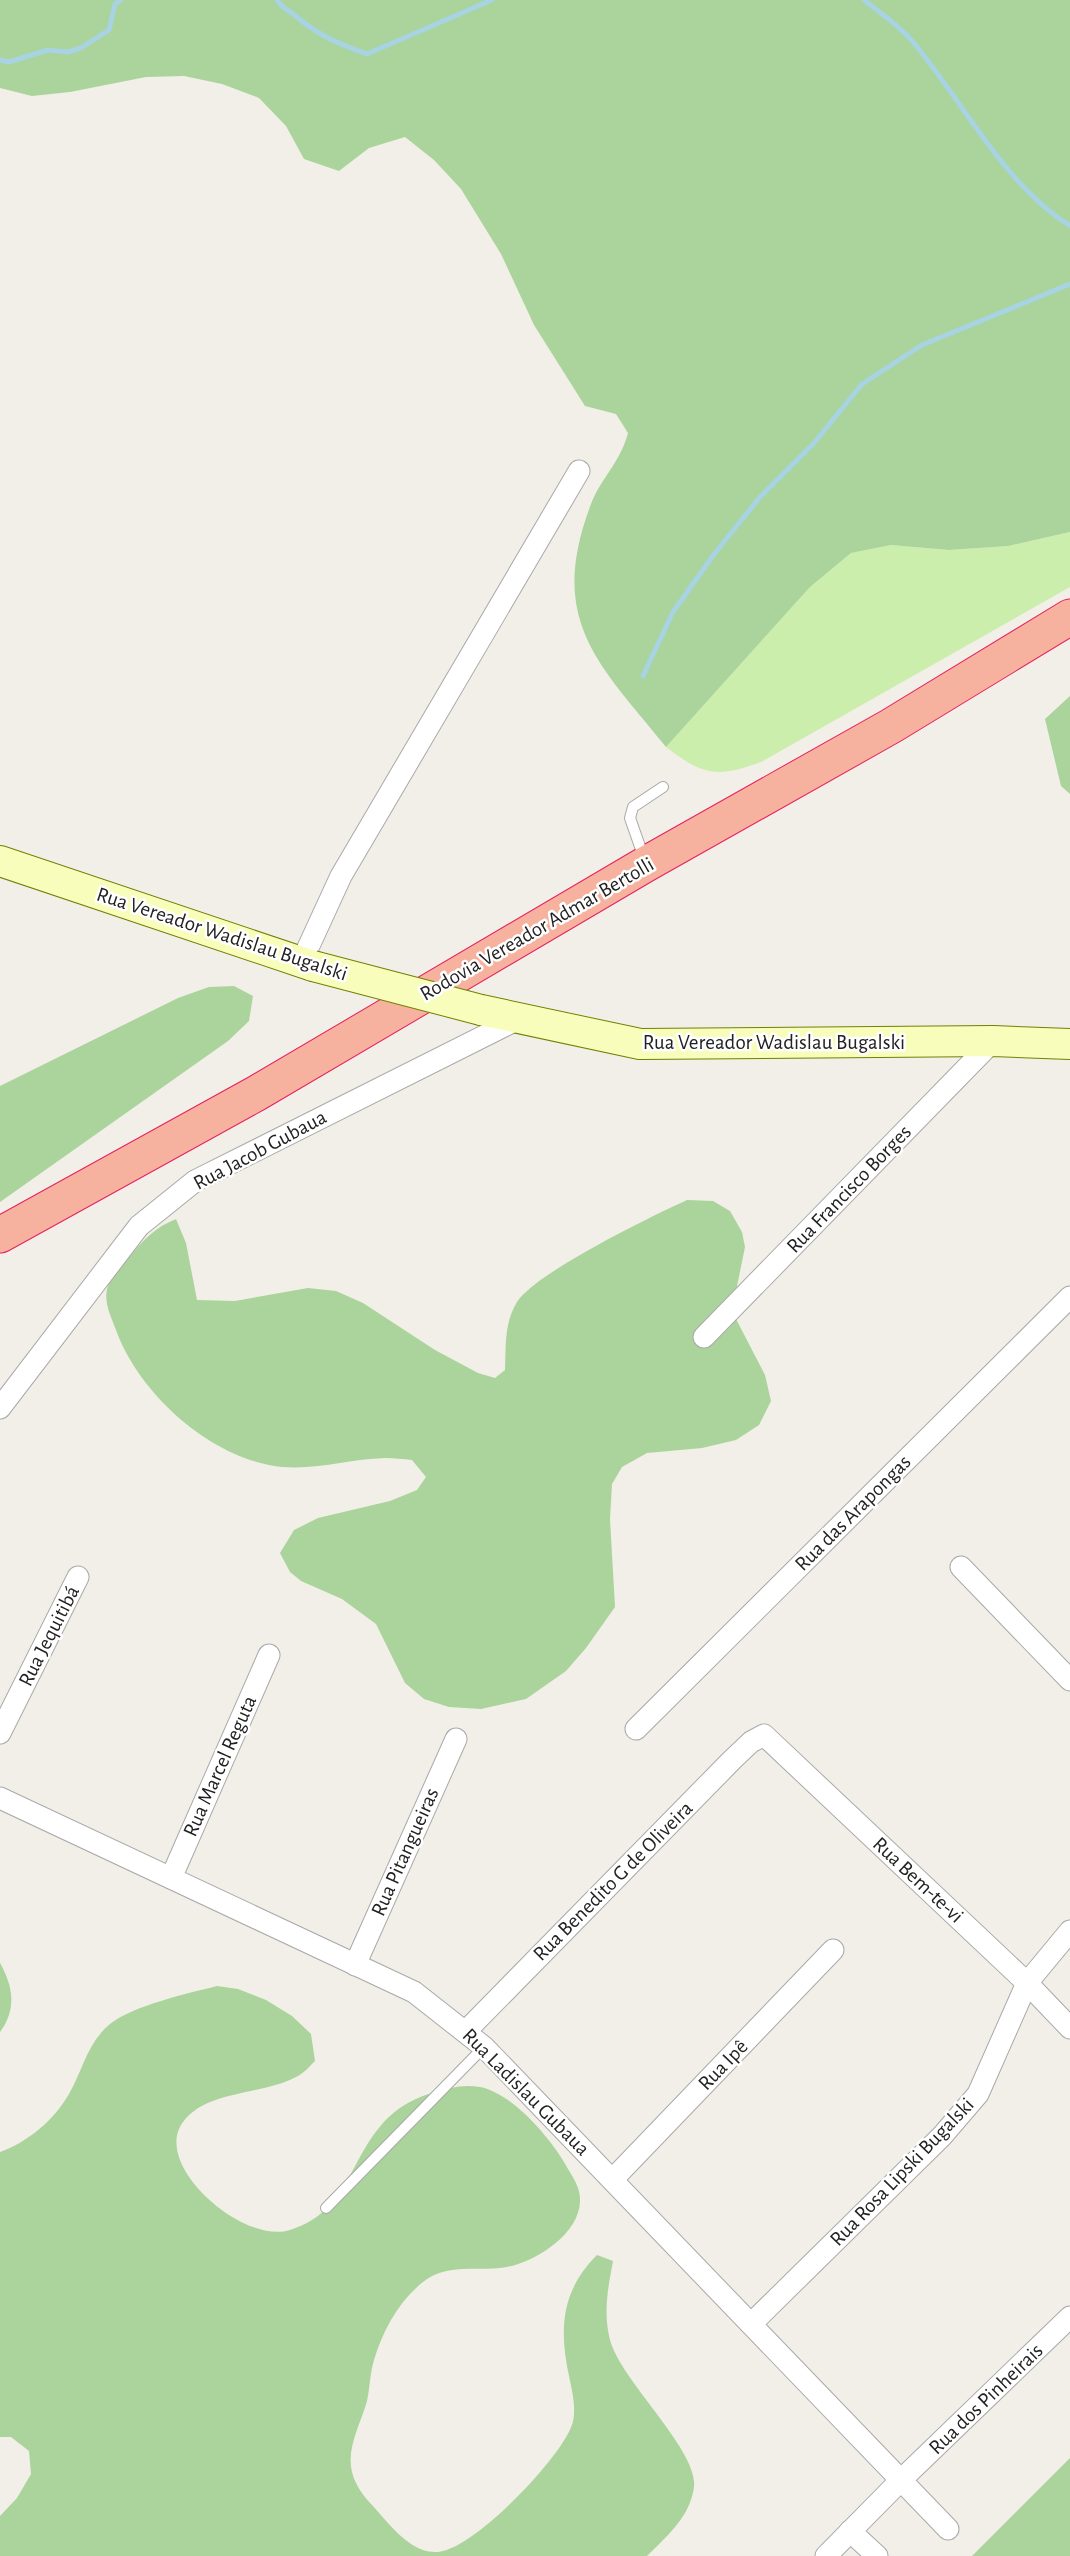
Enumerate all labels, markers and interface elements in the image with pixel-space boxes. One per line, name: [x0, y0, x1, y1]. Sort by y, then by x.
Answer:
street label: Rodovia Vereador Admar Bertolli: [417, 853, 657, 1005]
street label: Rua Vereador Wadislau Bugalski: [94, 883, 350, 985]
street label: Rua Vereador Wadislau Bugalski: [643, 1032, 905, 1053]
street label: Rua Jacob Gubaua: [190, 1106, 330, 1194]
street label: Rua Francisco Borges: [783, 1121, 915, 1257]
street label: Rua das Arapongas: [791, 1451, 915, 1575]
street label: Rua Jequitibá: [15, 1582, 83, 1690]
street label: Rua Marcel Reguta: [180, 1692, 261, 1840]
street label: Rua Pitangueiras: [367, 1785, 443, 1919]
street label: Rua Benedito G de Oliveira: [529, 1797, 697, 1965]
street label: Rua Bem-te-vi: [869, 1833, 967, 1927]
street label: Rua Ladislau Gubaua: [458, 2024, 594, 2160]
street label: Rua Ipê: [694, 2036, 752, 2094]
street label: Rua Rosa Lipski Bugalski: [826, 2094, 978, 2250]
street label: Rua dos Pinheirais: [925, 2340, 1047, 2458]

